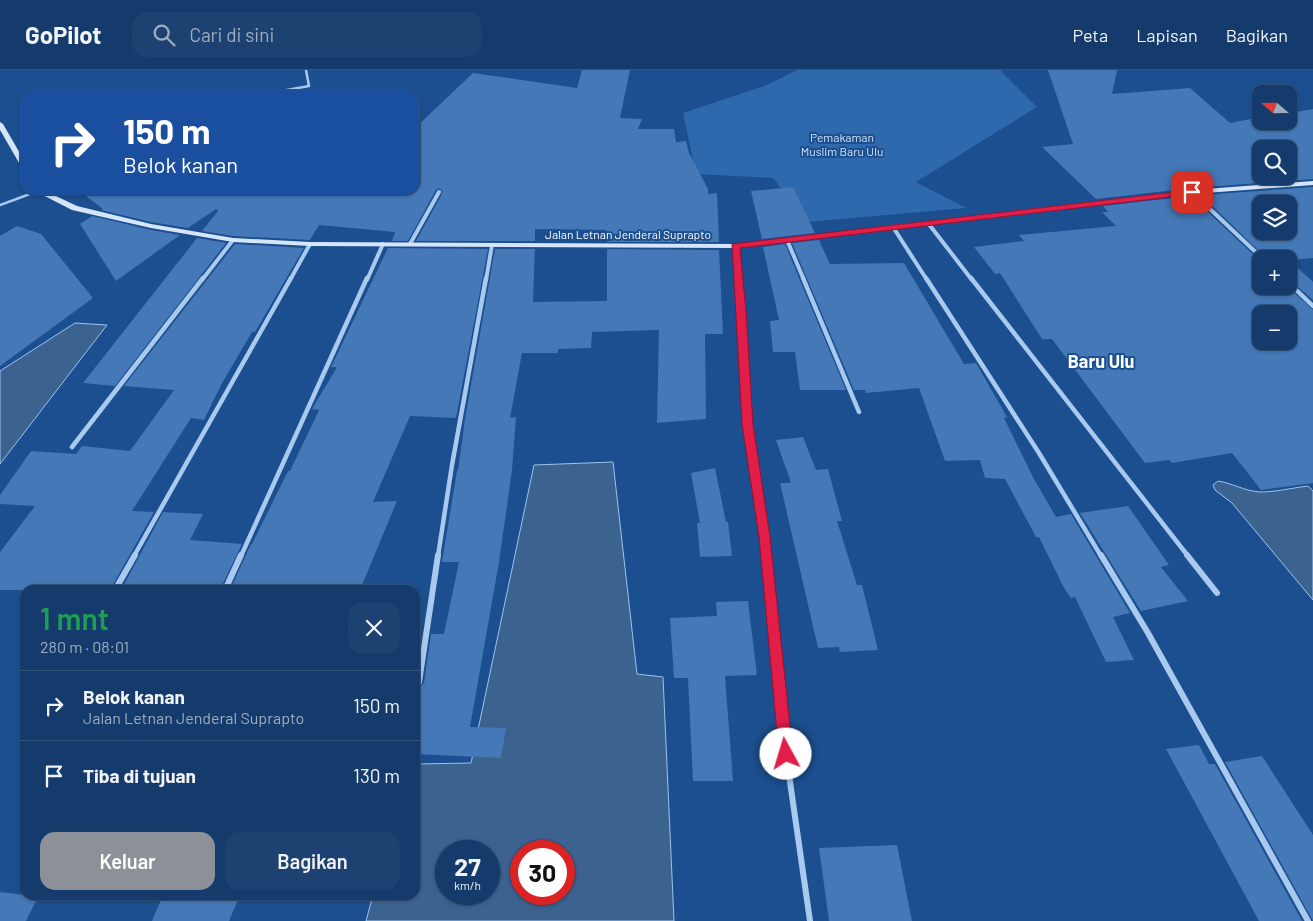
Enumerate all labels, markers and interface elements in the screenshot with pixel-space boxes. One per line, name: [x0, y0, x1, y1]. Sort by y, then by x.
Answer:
search box: [132, 12, 482, 57]
text: GoPilot: [25, 20, 102, 49]
icon: search: [150, 21, 178, 49]
text: Cari di sini: [190, 23, 274, 46]
text: Peta: [1073, 24, 1108, 46]
text: Lapisan: [1136, 24, 1198, 46]
text: Bagikan: [1226, 24, 1288, 46]
north arrow: [1252, 85, 1298, 130]
map controls: [1252, 85, 1297, 350]
text: 150 m: [123, 109, 210, 151]
icon: right: [40, 110, 105, 175]
park label: Pemakaman Muslim Baru Ulu: [801, 130, 883, 158]
button: search: [1252, 140, 1297, 185]
text: Belok kanan: [123, 151, 238, 177]
pin: [1171, 171, 1213, 213]
icon: arrive: [1178, 178, 1206, 206]
button: layers: [1252, 195, 1297, 240]
street label: Jalan Letnan Jenderal Suprapto: [545, 227, 711, 241]
button: +: [1252, 250, 1297, 295]
button: −: [1252, 305, 1297, 350]
district label: Baru Ulu: [1068, 350, 1134, 372]
text: 1 mnt: [40, 600, 109, 636]
button: close: [348, 602, 400, 654]
text: 280 m · 08:01: [40, 637, 129, 656]
text: Belok kanan: [83, 685, 185, 708]
icon: right: [40, 692, 68, 720]
text: 150 m: [353, 694, 400, 717]
text: Jalan Letnan Jenderal Suprapto: [83, 708, 304, 727]
position arrow: [759, 727, 811, 779]
icon: arrive: [40, 762, 68, 790]
text: Tiba di tujuan: [83, 764, 196, 787]
text: 130 m: [353, 764, 400, 787]
button: Keluar: [40, 832, 215, 890]
button: Bagikan: [225, 832, 400, 890]
speed limit sign: 30: [510, 840, 575, 905]
text: 27: [454, 851, 481, 881]
text: km/h: [454, 878, 481, 892]

